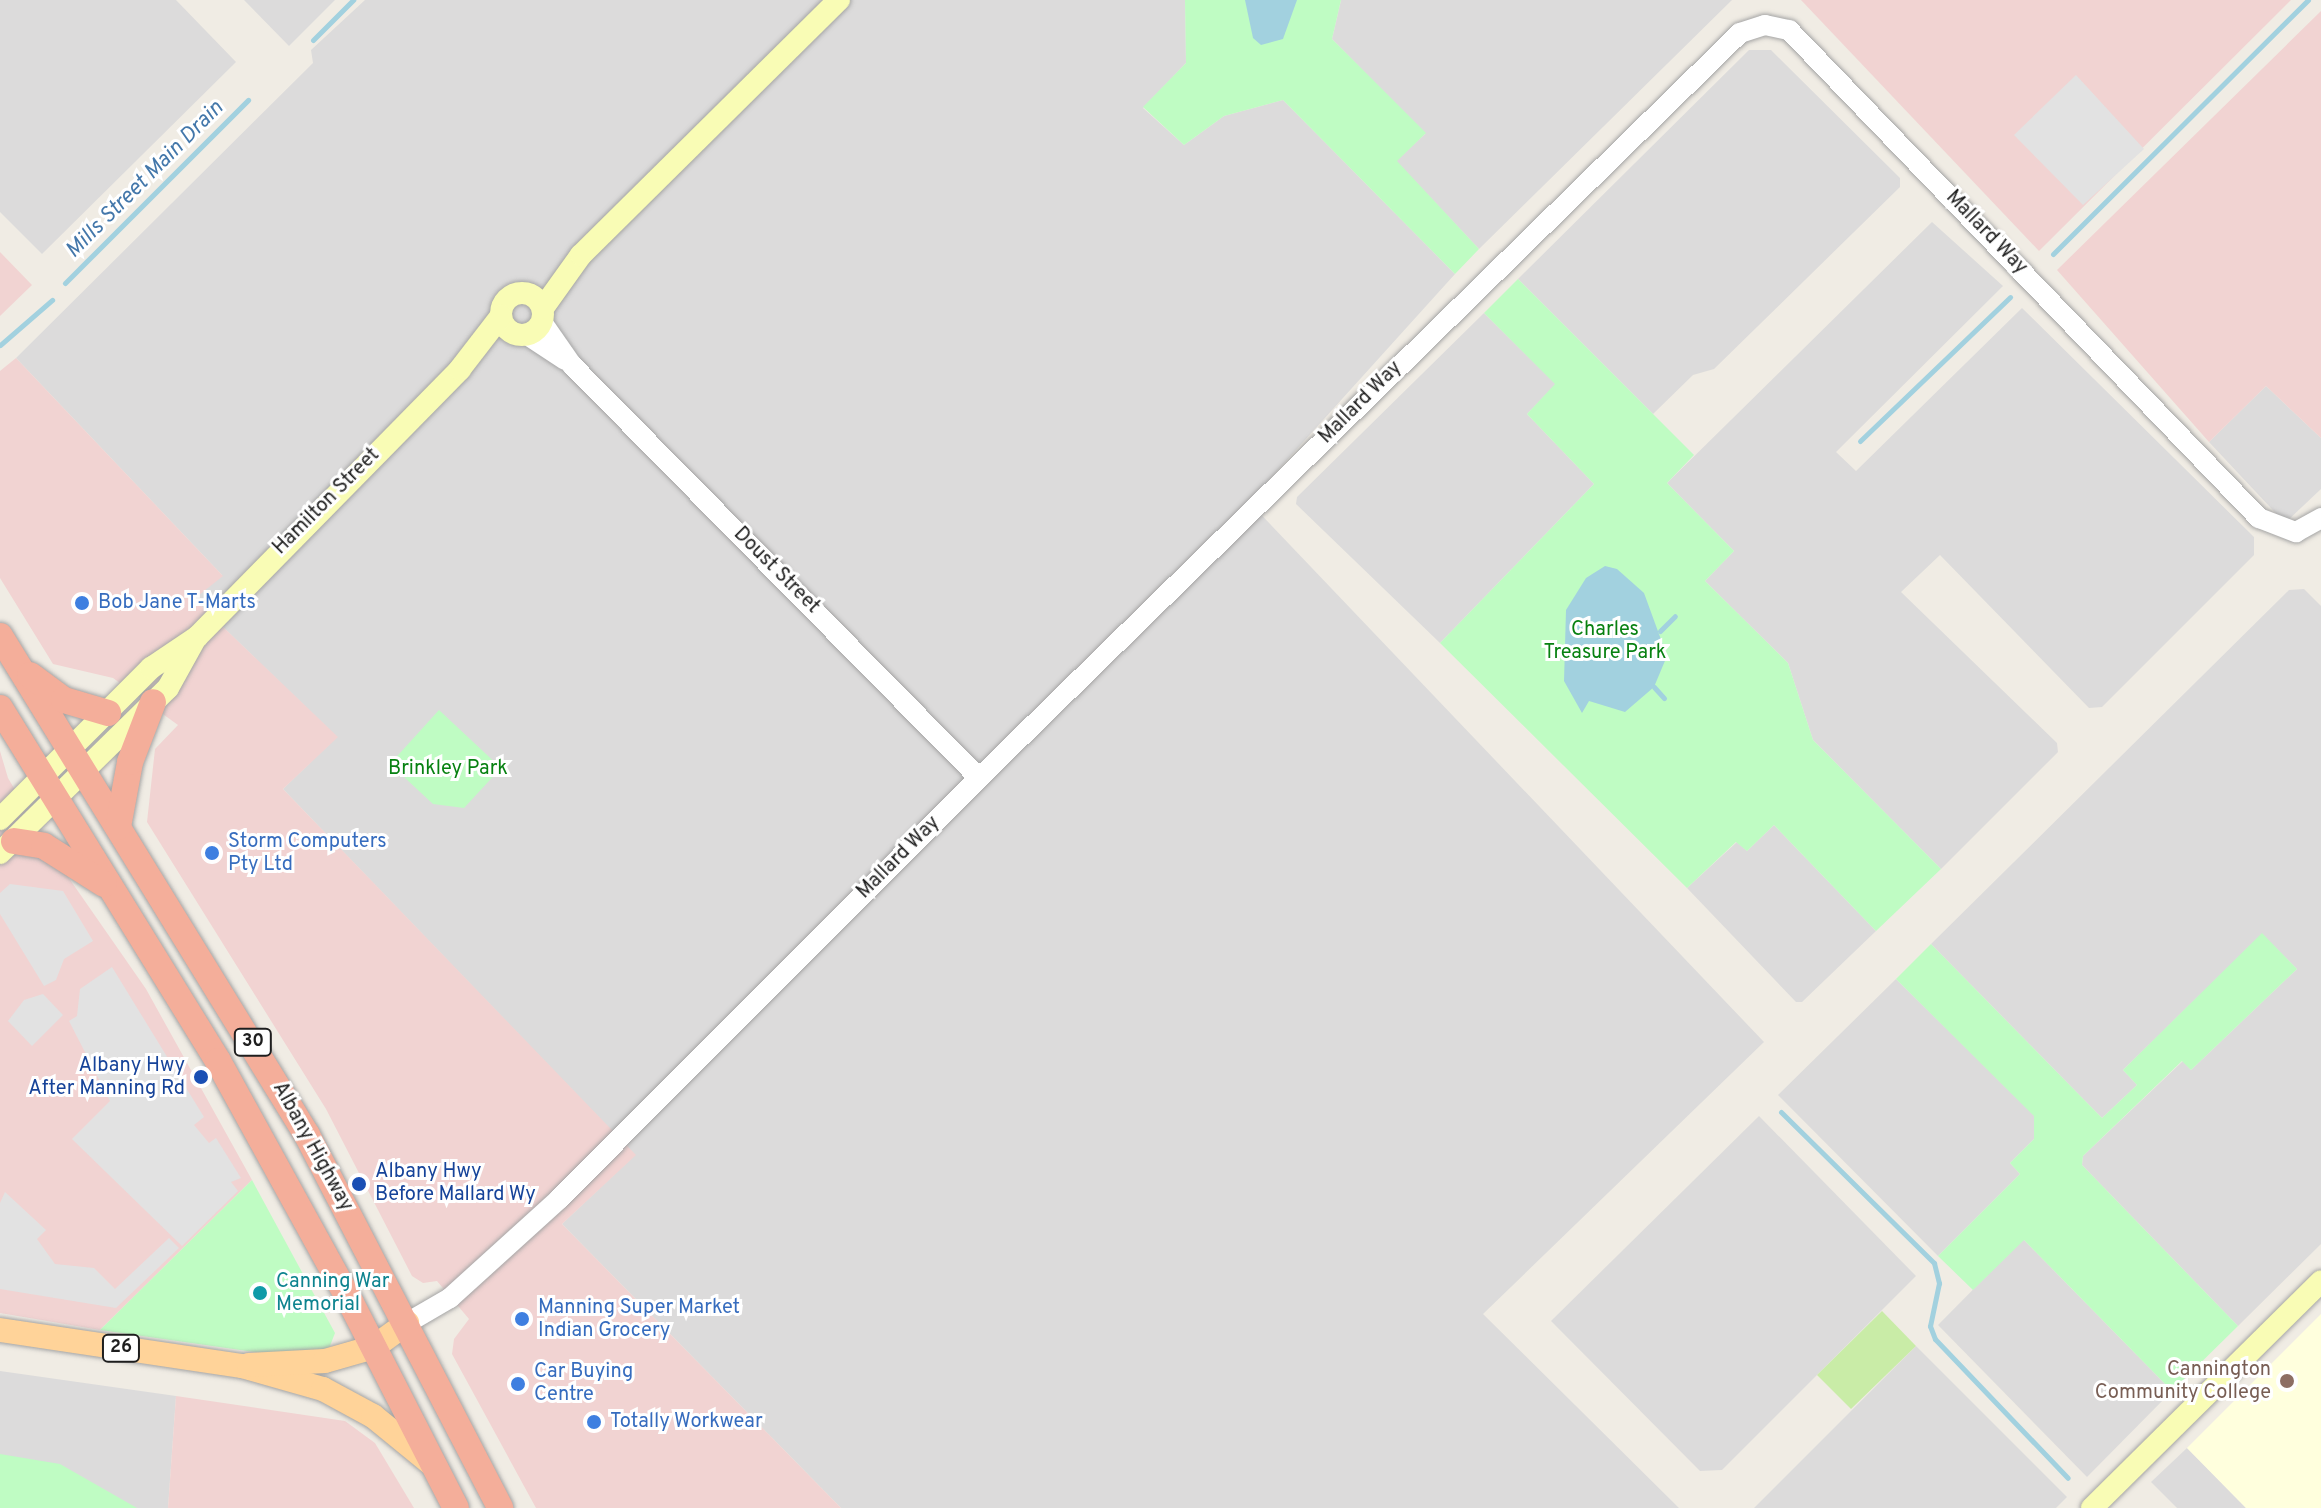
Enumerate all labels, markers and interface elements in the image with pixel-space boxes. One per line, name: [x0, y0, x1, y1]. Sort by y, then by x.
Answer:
water label: Mills Street Main Drain: [61, 96, 229, 264]
street label: Mallard Way: [1940, 186, 2032, 280]
street label: Mallard Way: [1314, 356, 1408, 450]
street label: Hamilton Street: [269, 444, 385, 560]
street label: Doust Street: [728, 523, 824, 619]
place label: Bob Jane T-Marts: [98, 591, 257, 615]
marker: Bob Jane T-Marts: [73, 594, 91, 612]
park label: Charles Treasure Park: [1544, 618, 1666, 665]
park label: Brinkley Park: [388, 757, 508, 781]
street label: Mallard Way: [852, 811, 946, 905]
place label: Storm Computers Pty Ltd: [228, 830, 387, 877]
marker: Storm Computers Pty Ltd: [203, 844, 221, 862]
road number: 30: [233, 1028, 273, 1056]
place label: Albany Hwy After Manning Rd: [28, 1054, 185, 1101]
marker: Albany Hwy After Manning Rd: [192, 1068, 210, 1086]
street label: Albany Highway: [267, 1078, 357, 1216]
place label: Albany Hwy Before Mallard Wy: [375, 1160, 536, 1207]
marker: Albany Hwy Before Mallard Wy: [350, 1175, 368, 1193]
place label: Canning War Memorial: [276, 1270, 390, 1317]
marker: Canning War Memorial: [251, 1284, 269, 1302]
place label: Manning Super Market Indian Grocery: [538, 1296, 740, 1343]
marker: Manning Super Market Indian Grocery: [513, 1310, 531, 1328]
road number: 26: [101, 1334, 141, 1362]
place label: Cannington Community College: [2095, 1358, 2271, 1405]
place label: Car Buying Centre: [534, 1360, 633, 1407]
marker: Cannington Community College: [2278, 1372, 2296, 1390]
marker: Car Buying Centre: [509, 1375, 527, 1393]
place label: Totally Workwear: [610, 1410, 763, 1434]
marker: Totally Workwear: [585, 1413, 603, 1431]

